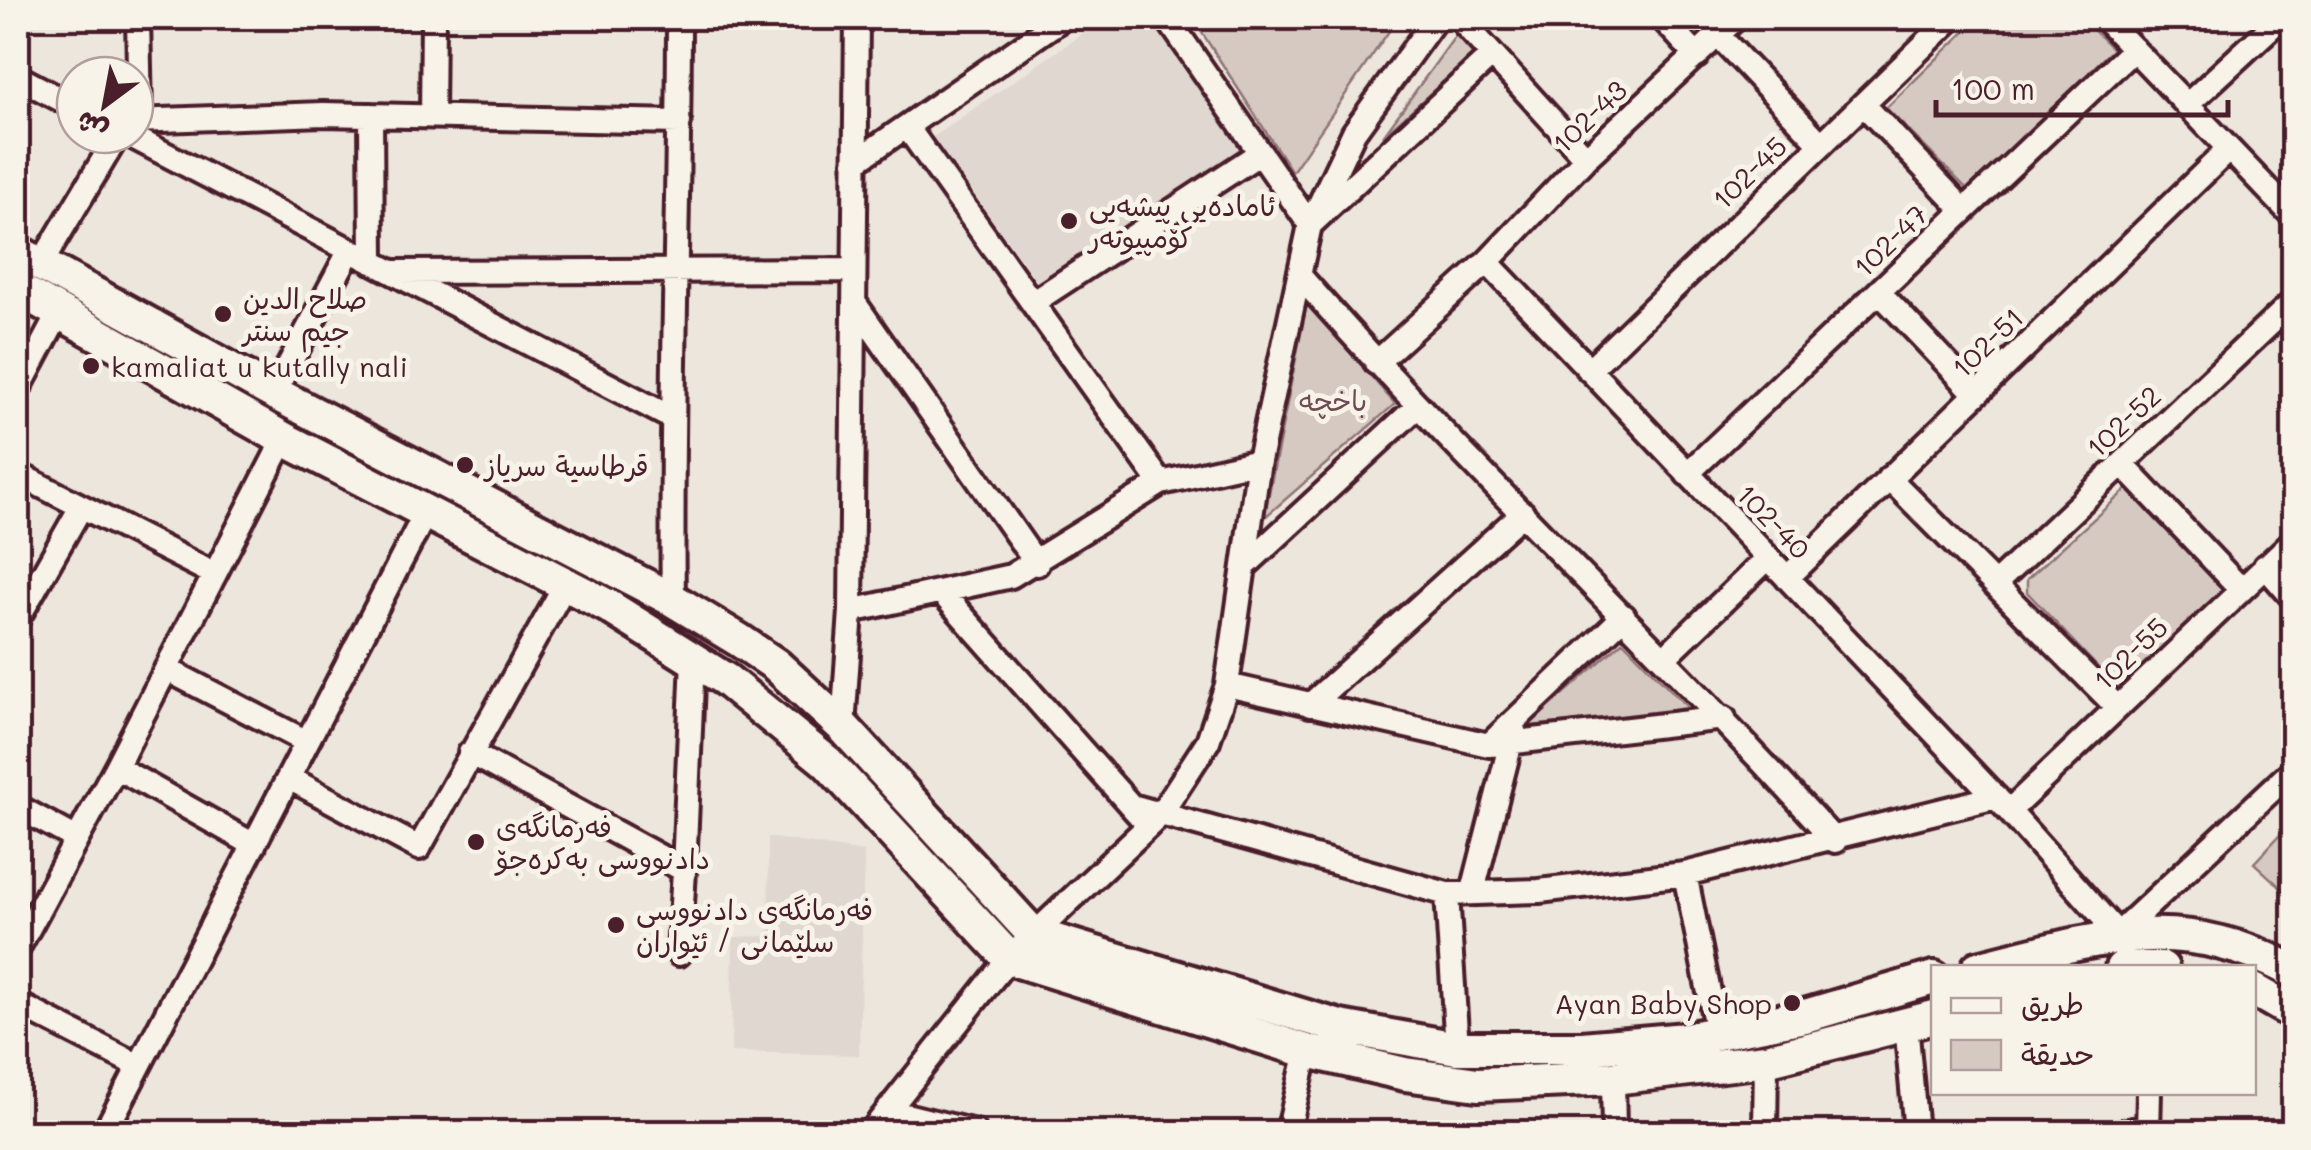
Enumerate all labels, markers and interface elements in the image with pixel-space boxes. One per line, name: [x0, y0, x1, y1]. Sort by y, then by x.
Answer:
north arrow: [55, 55, 155, 155]
scale bar: [1936, 55, 2228, 117]
text: 100 m: [1951, 68, 2035, 108]
street label: 102-43: [1544, 72, 1634, 160]
text: ش: [69, 104, 114, 150]
street label: 102-45: [1704, 128, 1794, 216]
place label: ئامادەیی پیشەیی کۆمپیوتەر: [1087, 187, 1276, 257]
street label: 102-47: [1845, 196, 1935, 284]
marker: ئامادەیی پیشەیی کۆمپیوتەر: [1058, 210, 1080, 232]
place label: صلاح الدين جيم سنتر: [241, 280, 367, 353]
street label: 102-51: [1944, 299, 2030, 385]
marker: صلاح الدين جيم سنتر: [212, 303, 234, 325]
place label: kamaliat u kutally nali: [111, 348, 408, 384]
marker: kamaliat u kutally nali: [80, 355, 102, 377]
street label: 102-52: [2078, 377, 2168, 465]
park label: باخچە: [1299, 382, 1367, 419]
place label: قرطاسية سرياز: [483, 447, 649, 483]
marker: قرطاسية سرياز: [454, 454, 476, 476]
street label: 102-40: [1729, 476, 1819, 566]
street label: 102-55: [2085, 609, 2175, 697]
place label: فەرمانگەی دادنووسی بەکرەجۆ: [494, 808, 710, 877]
marker: فەرمانگەی دادنووسی بەکرەجۆ: [465, 831, 487, 853]
place label: فەرمانگەی دادنووسی سلێمانی / ئێواران: [636, 891, 873, 960]
marker: فەرمانگەی دادنووسی سلێمانی / ئێواران: [605, 914, 627, 936]
legend: [1931, 965, 2256, 1095]
text: طريق: [2021, 983, 2084, 1023]
place label: Ayan Baby Shop: [1554, 985, 1772, 1021]
marker: Ayan Baby Shop: [1781, 992, 1803, 1014]
text: حديقة: [2021, 1033, 2095, 1073]

